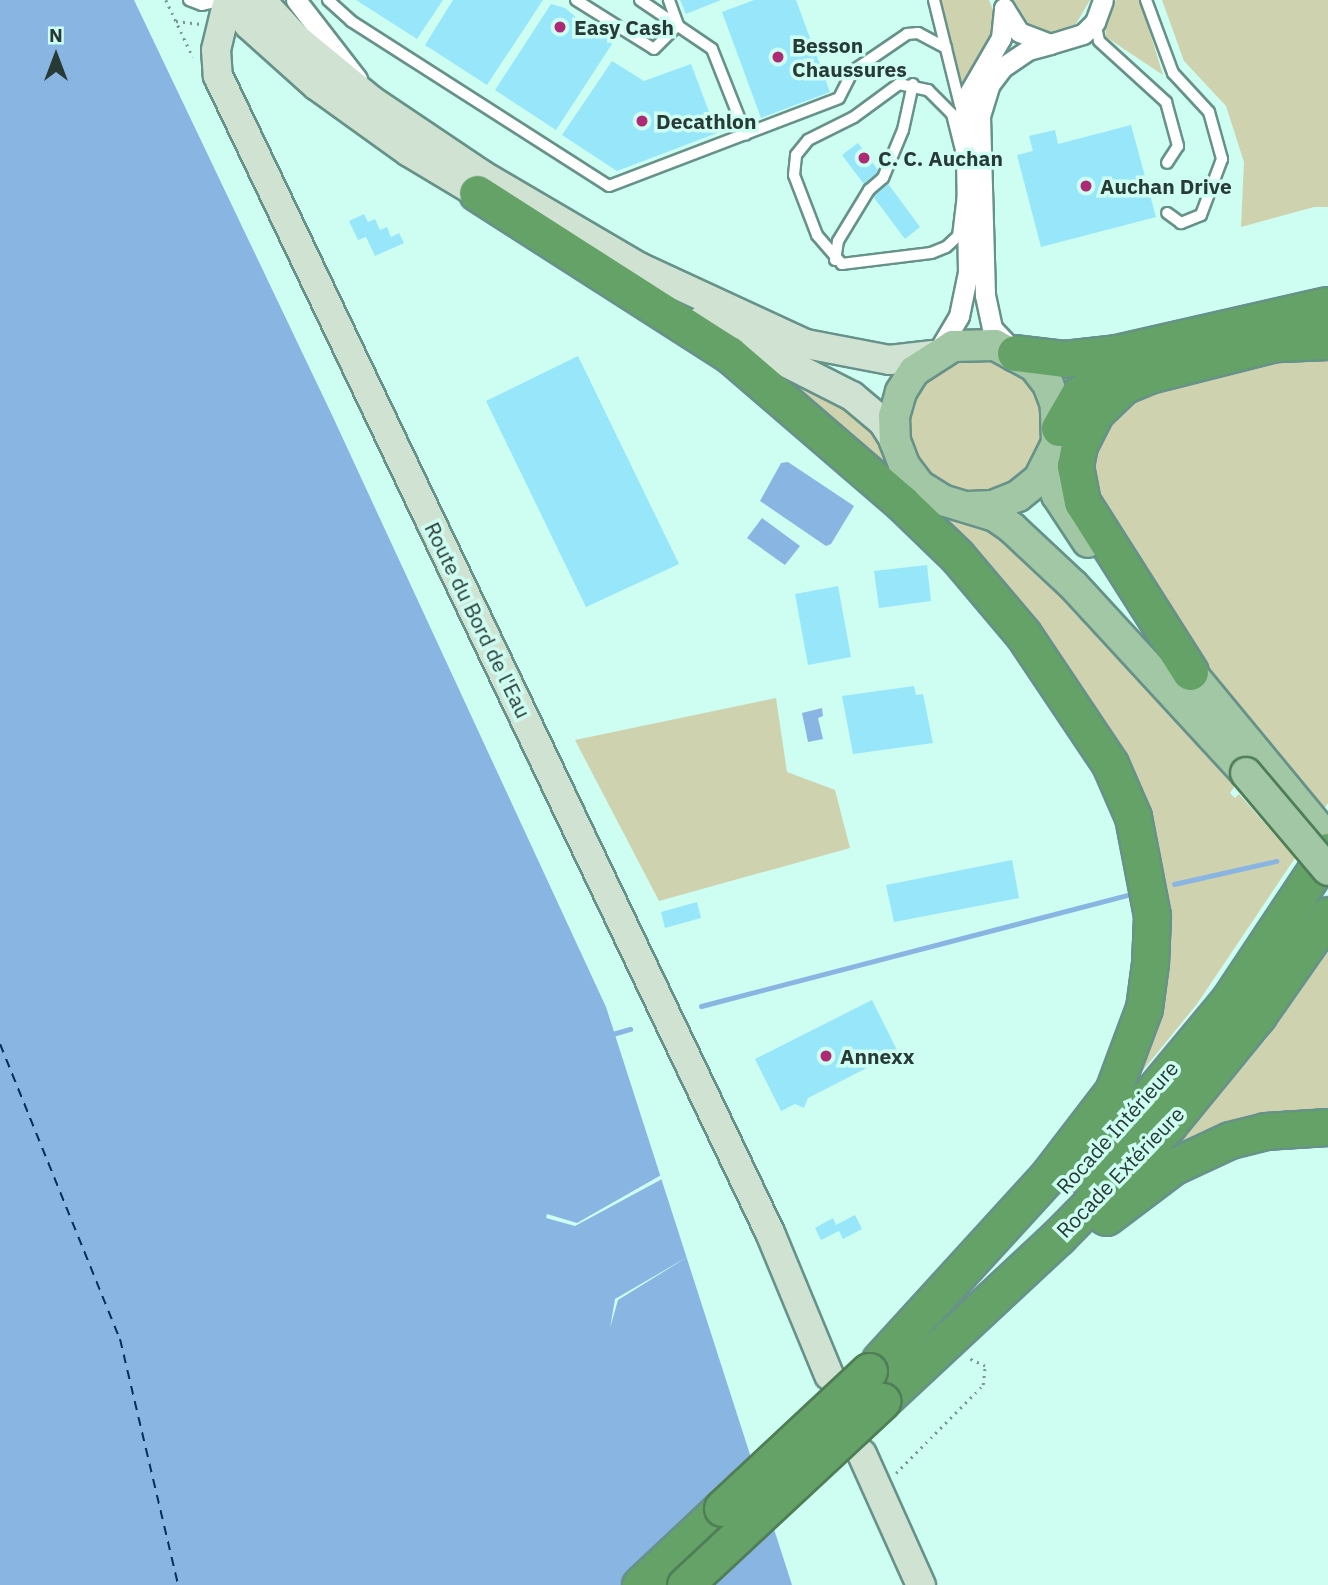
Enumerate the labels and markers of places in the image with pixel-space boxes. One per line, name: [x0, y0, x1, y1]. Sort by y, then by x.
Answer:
place label: Easy Cash: [574, 14, 674, 40]
marker: Easy Cash: [552, 19, 568, 35]
place label: Besson Chaussures: [792, 32, 907, 82]
marker: Besson Chaussures: [770, 49, 786, 65]
place label: Decathlon: [656, 108, 756, 134]
marker: Decathlon: [634, 113, 650, 129]
place label: C. C. Auchan: [878, 145, 1003, 171]
marker: C. C. Auchan: [856, 150, 872, 166]
place label: Auchan Drive: [1100, 173, 1232, 199]
marker: Auchan Drive: [1078, 178, 1094, 194]
place label: Annexx: [840, 1043, 914, 1069]
marker: Annexx: [818, 1048, 834, 1064]

